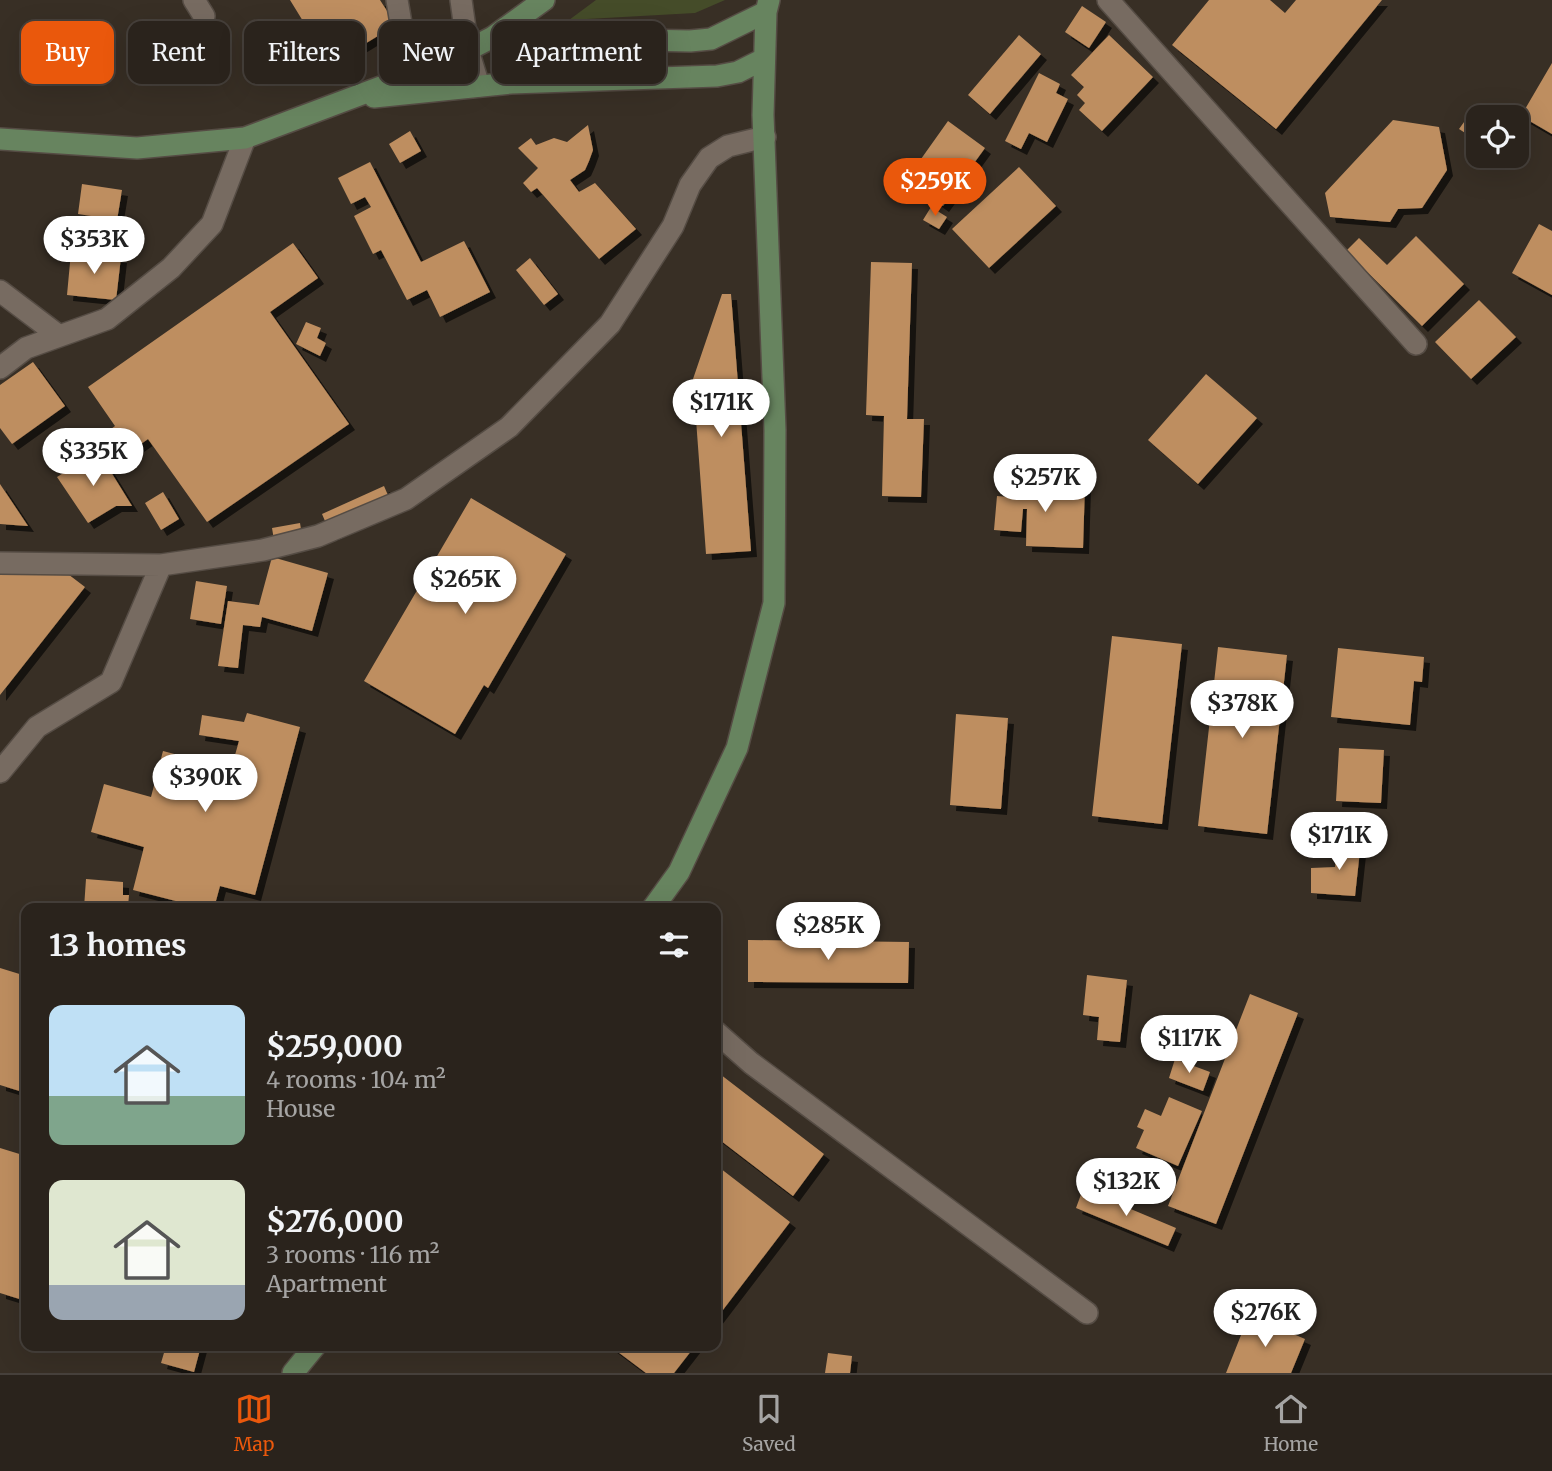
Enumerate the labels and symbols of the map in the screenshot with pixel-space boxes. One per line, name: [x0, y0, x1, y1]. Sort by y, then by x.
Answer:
pin: $259K: [886, 158, 984, 218]
pin: $353K: [45, 216, 143, 276]
pin: $171K: [672, 380, 770, 439]
pin: $335K: [44, 428, 142, 488]
pin: $257K: [996, 454, 1094, 514]
pin: $265K: [416, 556, 514, 616]
pin: $378K: [1193, 680, 1291, 740]
pin: $390K: [156, 754, 254, 814]
pin: $171K: [1290, 812, 1388, 872]
pin: $285K: [779, 902, 877, 962]
pin: $117K: [1140, 1016, 1238, 1075]
pin: $132K: [1077, 1158, 1175, 1218]
pin: $276K: [1216, 1290, 1314, 1349]

